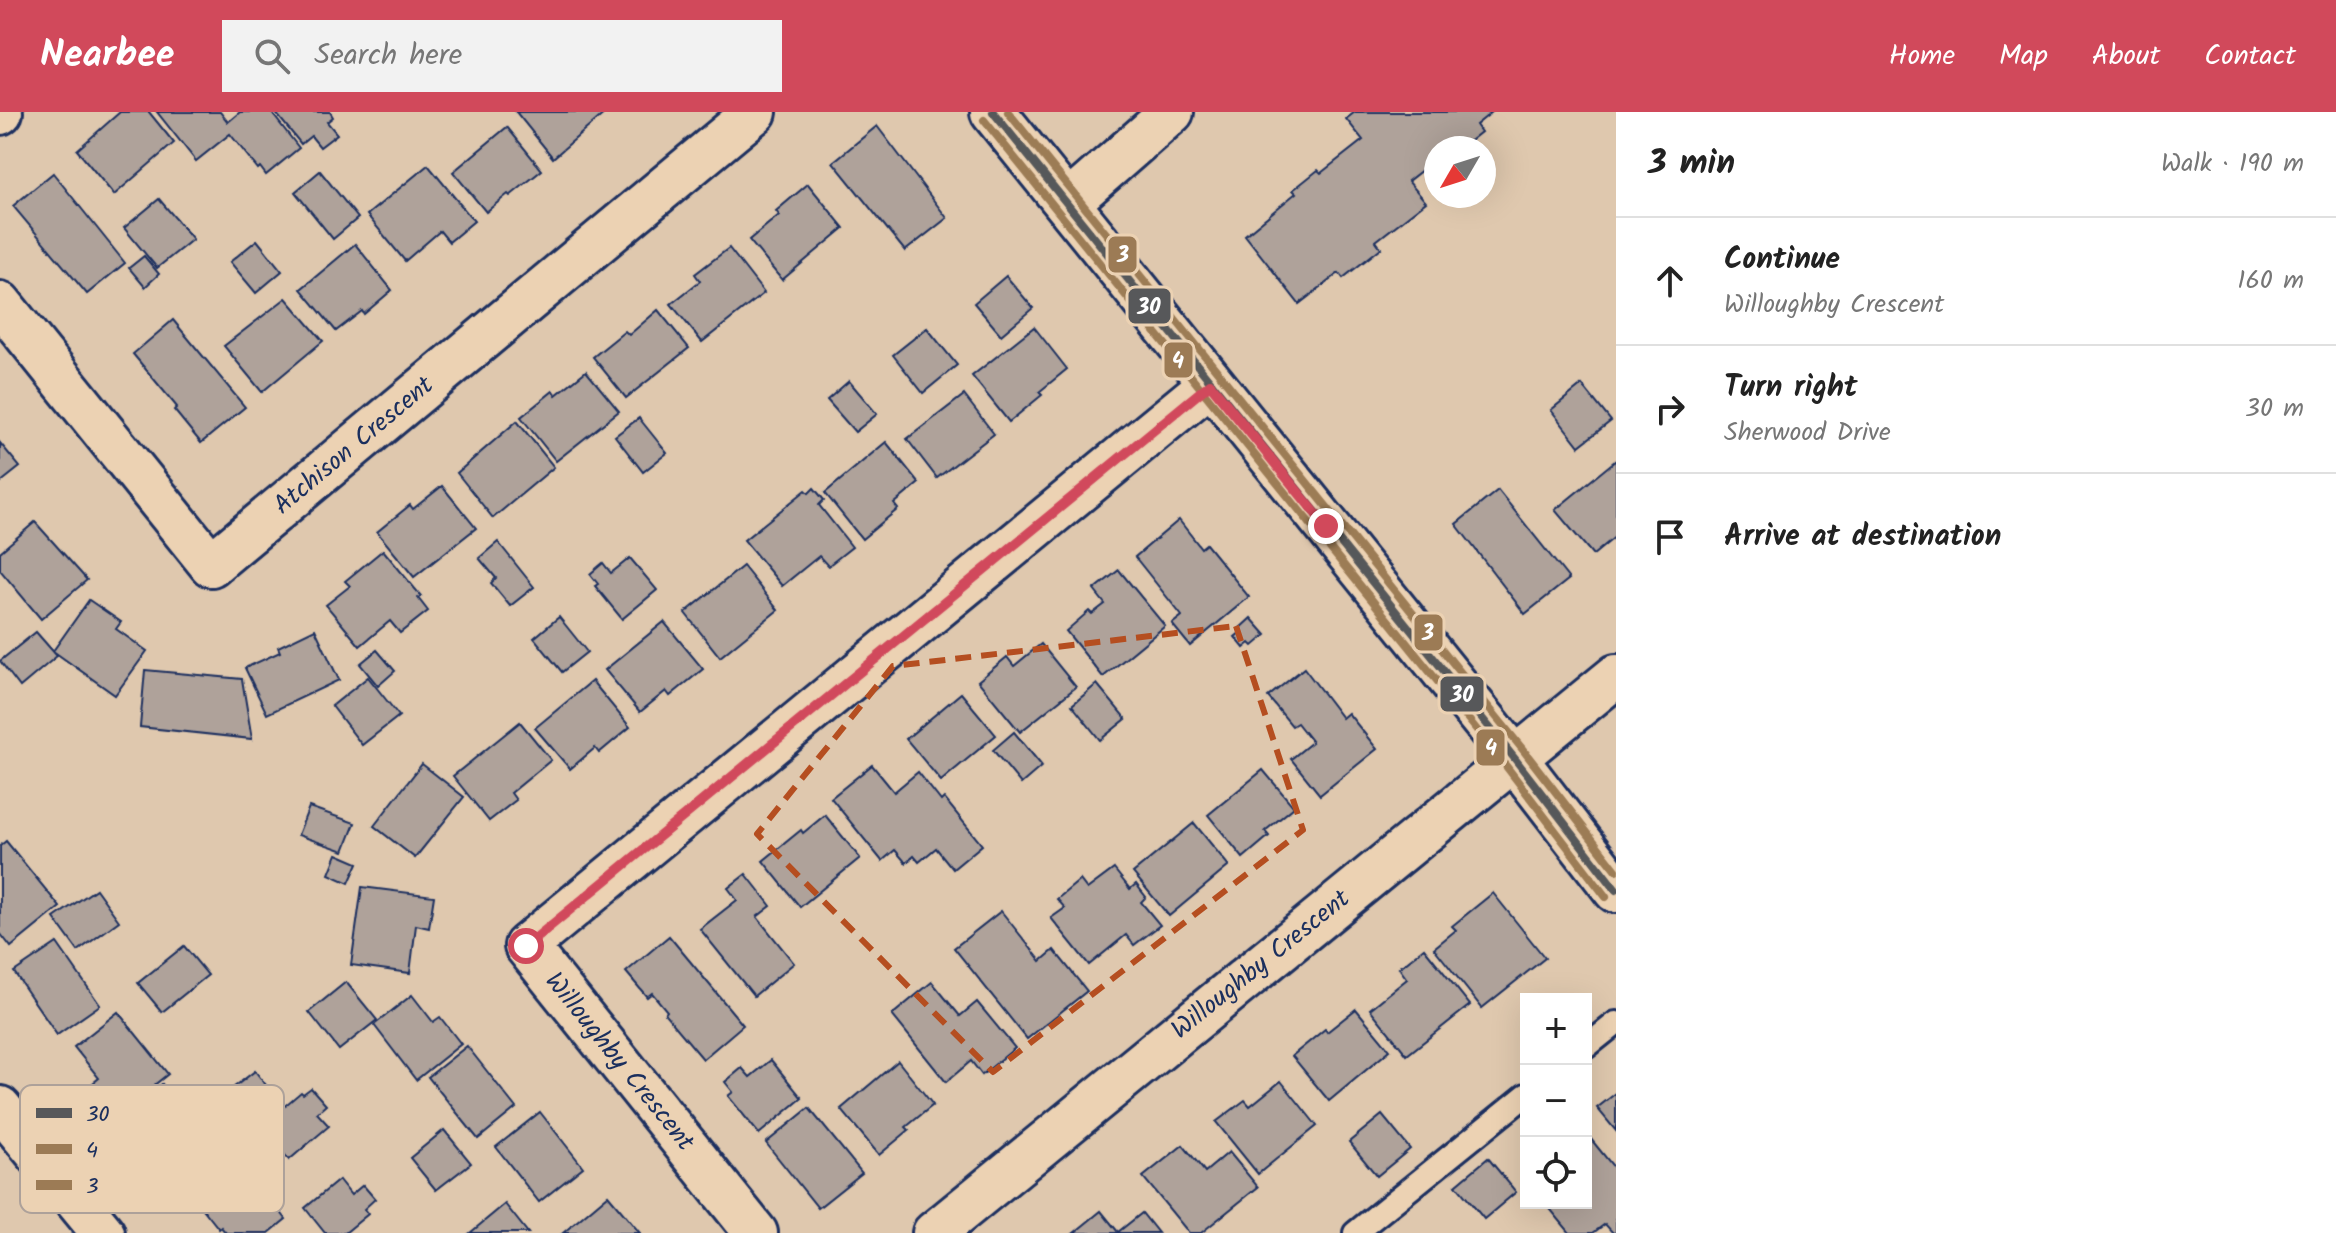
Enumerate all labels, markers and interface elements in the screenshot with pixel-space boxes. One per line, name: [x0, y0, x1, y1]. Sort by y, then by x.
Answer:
search box: [222, 20, 782, 92]
text: Nearbee: [40, 26, 174, 86]
text: Search here: [314, 32, 462, 80]
icon: search: [250, 34, 294, 78]
text: Home: [1889, 34, 1955, 79]
text: Map: [1999, 34, 2048, 79]
text: About: [2092, 34, 2160, 79]
text: Contact: [2204, 34, 2296, 79]
north arrow: [1424, 136, 1496, 208]
text: 3 min: [1648, 137, 1735, 191]
text: Walk · 190 m: [2161, 143, 2304, 185]
line badge: 3: [1107, 235, 1138, 274]
text: Continue: [1724, 236, 1840, 284]
text: 3: [1116, 239, 1129, 274]
icon: ahead: [1648, 259, 1692, 303]
text: 160 m: [2237, 260, 2304, 302]
text: Willoughby Crescent: [1724, 284, 1944, 326]
line badge: 30: [1127, 287, 1172, 325]
text: 30: [1136, 291, 1161, 326]
line badge: 4: [1163, 341, 1194, 379]
text: 4: [1172, 345, 1184, 380]
text: Turn right: [1724, 364, 1857, 412]
street label: Atchison Crescent: [264, 365, 444, 526]
icon: right: [1648, 387, 1692, 431]
text: 30 m: [2245, 388, 2304, 430]
text: Sherwood Drive: [1724, 412, 1891, 454]
route end: [1308, 508, 1344, 544]
text: Arrive at destination: [1724, 513, 2001, 561]
icon: arrive: [1648, 515, 1692, 559]
line badge: 3: [1413, 613, 1444, 652]
text: 3: [1421, 617, 1434, 652]
line badge: 30: [1439, 675, 1485, 713]
text: 30: [1449, 679, 1474, 714]
line badge: 4: [1475, 728, 1506, 767]
text: 4: [1485, 732, 1497, 767]
street label: Willoughby Crescent: [1162, 879, 1361, 1051]
route start: [508, 928, 544, 964]
street label: Willoughby Crescent: [533, 963, 705, 1162]
map controls: [1520, 993, 1592, 1209]
button: +: [1520, 993, 1592, 1065]
button: −: [1520, 1065, 1592, 1137]
legend: [20, 1085, 284, 1213]
text: 30: [86, 1098, 110, 1133]
text: 4: [86, 1134, 98, 1169]
button: locate: [1520, 1137, 1592, 1209]
text: 3: [86, 1170, 99, 1205]

